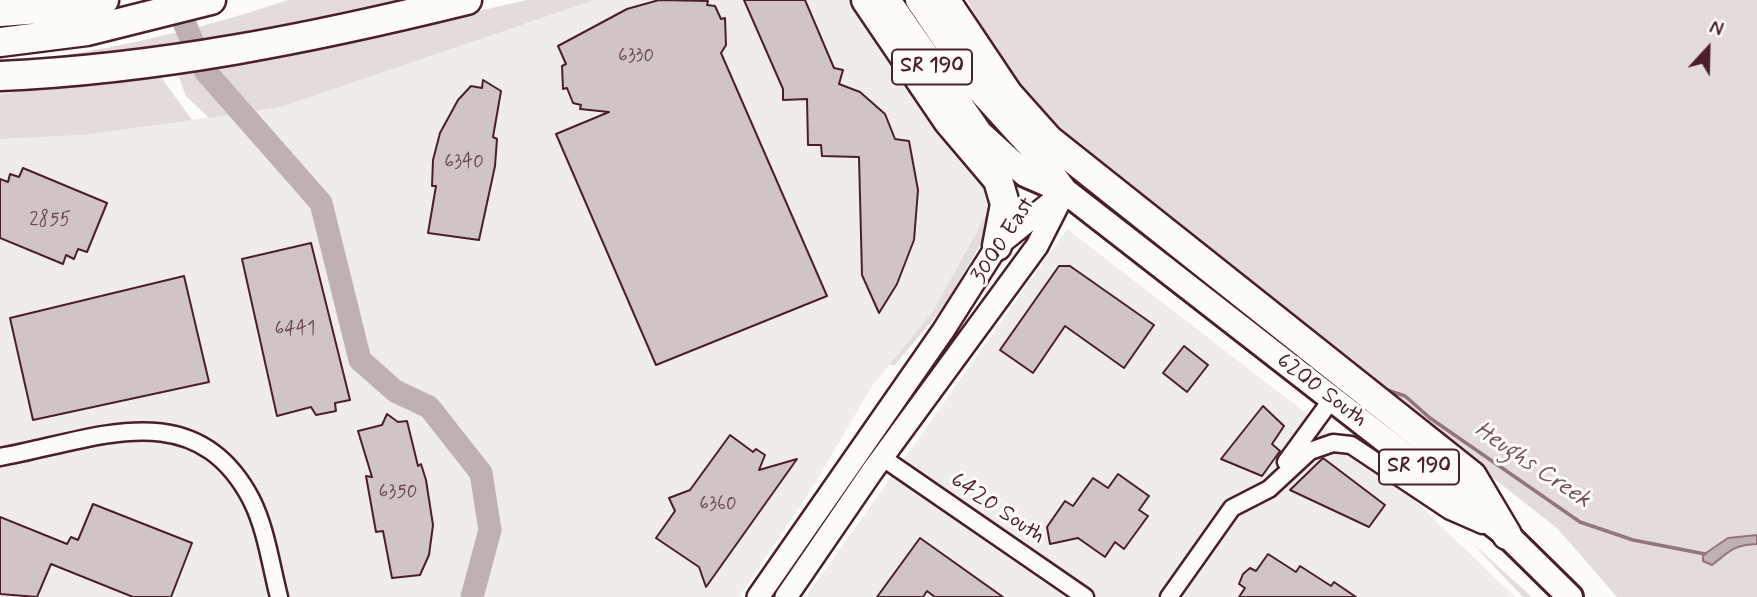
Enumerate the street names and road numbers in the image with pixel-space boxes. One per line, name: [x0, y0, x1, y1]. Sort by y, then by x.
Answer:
road number: SR 190: [892, 50, 972, 84]
street label: 3000 East: [966, 193, 1042, 289]
street label: 6200 South: [1270, 348, 1372, 434]
road number: SR 190: [1379, 449, 1459, 484]
street label: 6420 South: [944, 467, 1050, 551]

